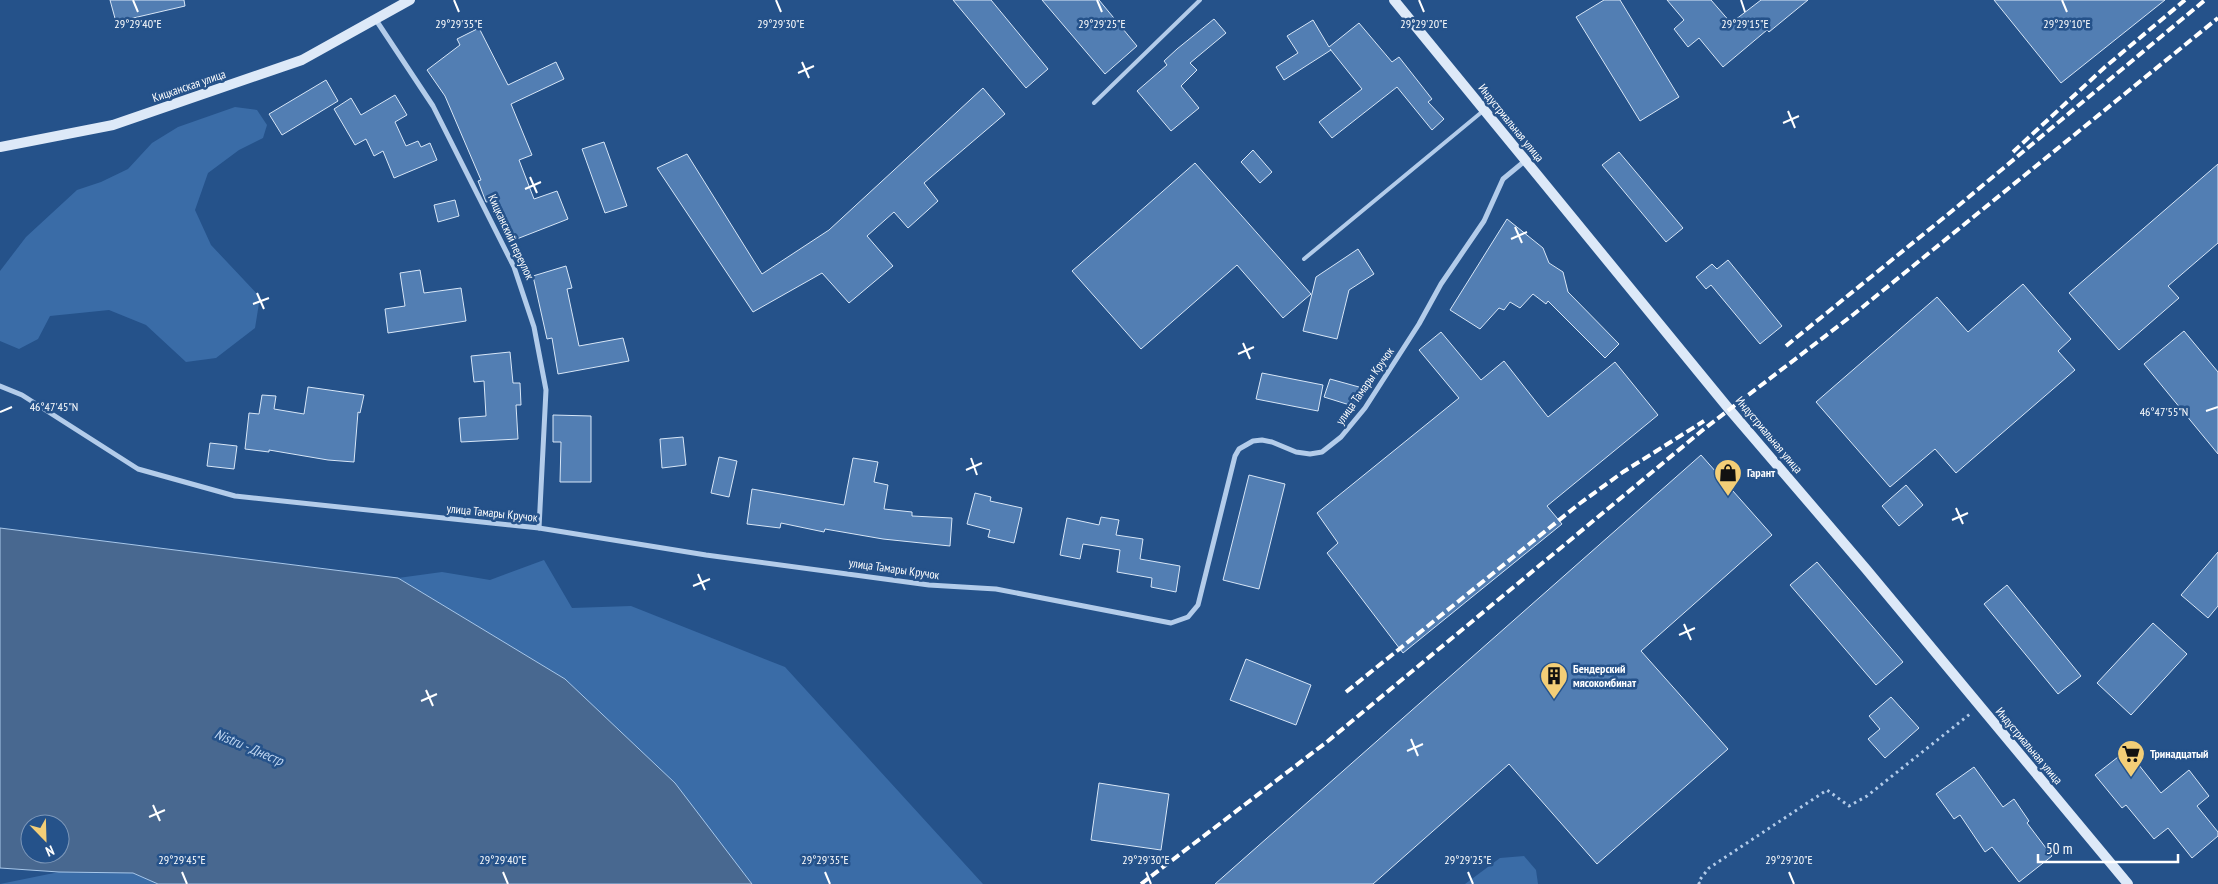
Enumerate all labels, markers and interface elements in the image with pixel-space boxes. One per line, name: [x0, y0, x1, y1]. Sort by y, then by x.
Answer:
text: 29°29'40"E: [114, 16, 162, 31]
text: 29°29'35"E: [435, 16, 483, 31]
text: 29°29'30"E: [757, 16, 805, 31]
text: 29°29'25"E: [1078, 16, 1126, 31]
text: 29°29'20"E: [1400, 16, 1448, 31]
text: 29°29'15"E: [1721, 16, 1769, 31]
text: 29°29'10"E: [2043, 16, 2091, 31]
street label: Кицканская улица: [150, 66, 228, 105]
street label: Индустриальная улица: [1475, 81, 1548, 165]
street label: Кицканский переулок: [485, 192, 538, 282]
street label: улица Тамары Кручок: [1332, 344, 1397, 427]
street label: Индустриальная улица: [1733, 393, 1806, 476]
text: 46°47'45"N: [30, 399, 78, 414]
text: 46°47'55"N: [2140, 404, 2188, 419]
shop icon: Гарант: [1713, 458, 1743, 497]
place label: Гарант: [1747, 465, 1776, 480]
street label: улица Тамары Кручок: [446, 500, 539, 525]
street label: улица Тамары Кручок: [848, 555, 941, 582]
building icon: Бендерский мясокомбинат: [1539, 661, 1569, 700]
place label: Бендерский мясокомбинат: [1573, 661, 1637, 690]
street label: Индустриальная улица: [1993, 704, 2066, 787]
water label: Nistru - Днестр: [212, 724, 287, 770]
supermarket icon: Тринадцатый: [2116, 739, 2146, 778]
place label: Тринадцатый: [2150, 746, 2208, 761]
north arrow: [20, 814, 70, 864]
scale bar: [2038, 832, 2178, 864]
text: 50 m: [2046, 839, 2072, 858]
text: N: [43, 841, 57, 861]
text: 29°29'45"E: [158, 852, 206, 867]
text: 29°29'40"E: [479, 852, 527, 867]
text: 29°29'35"E: [801, 852, 849, 867]
text: 29°29'30"E: [1122, 852, 1170, 867]
text: 29°29'25"E: [1444, 852, 1492, 867]
text: 29°29'20"E: [1765, 852, 1813, 867]

